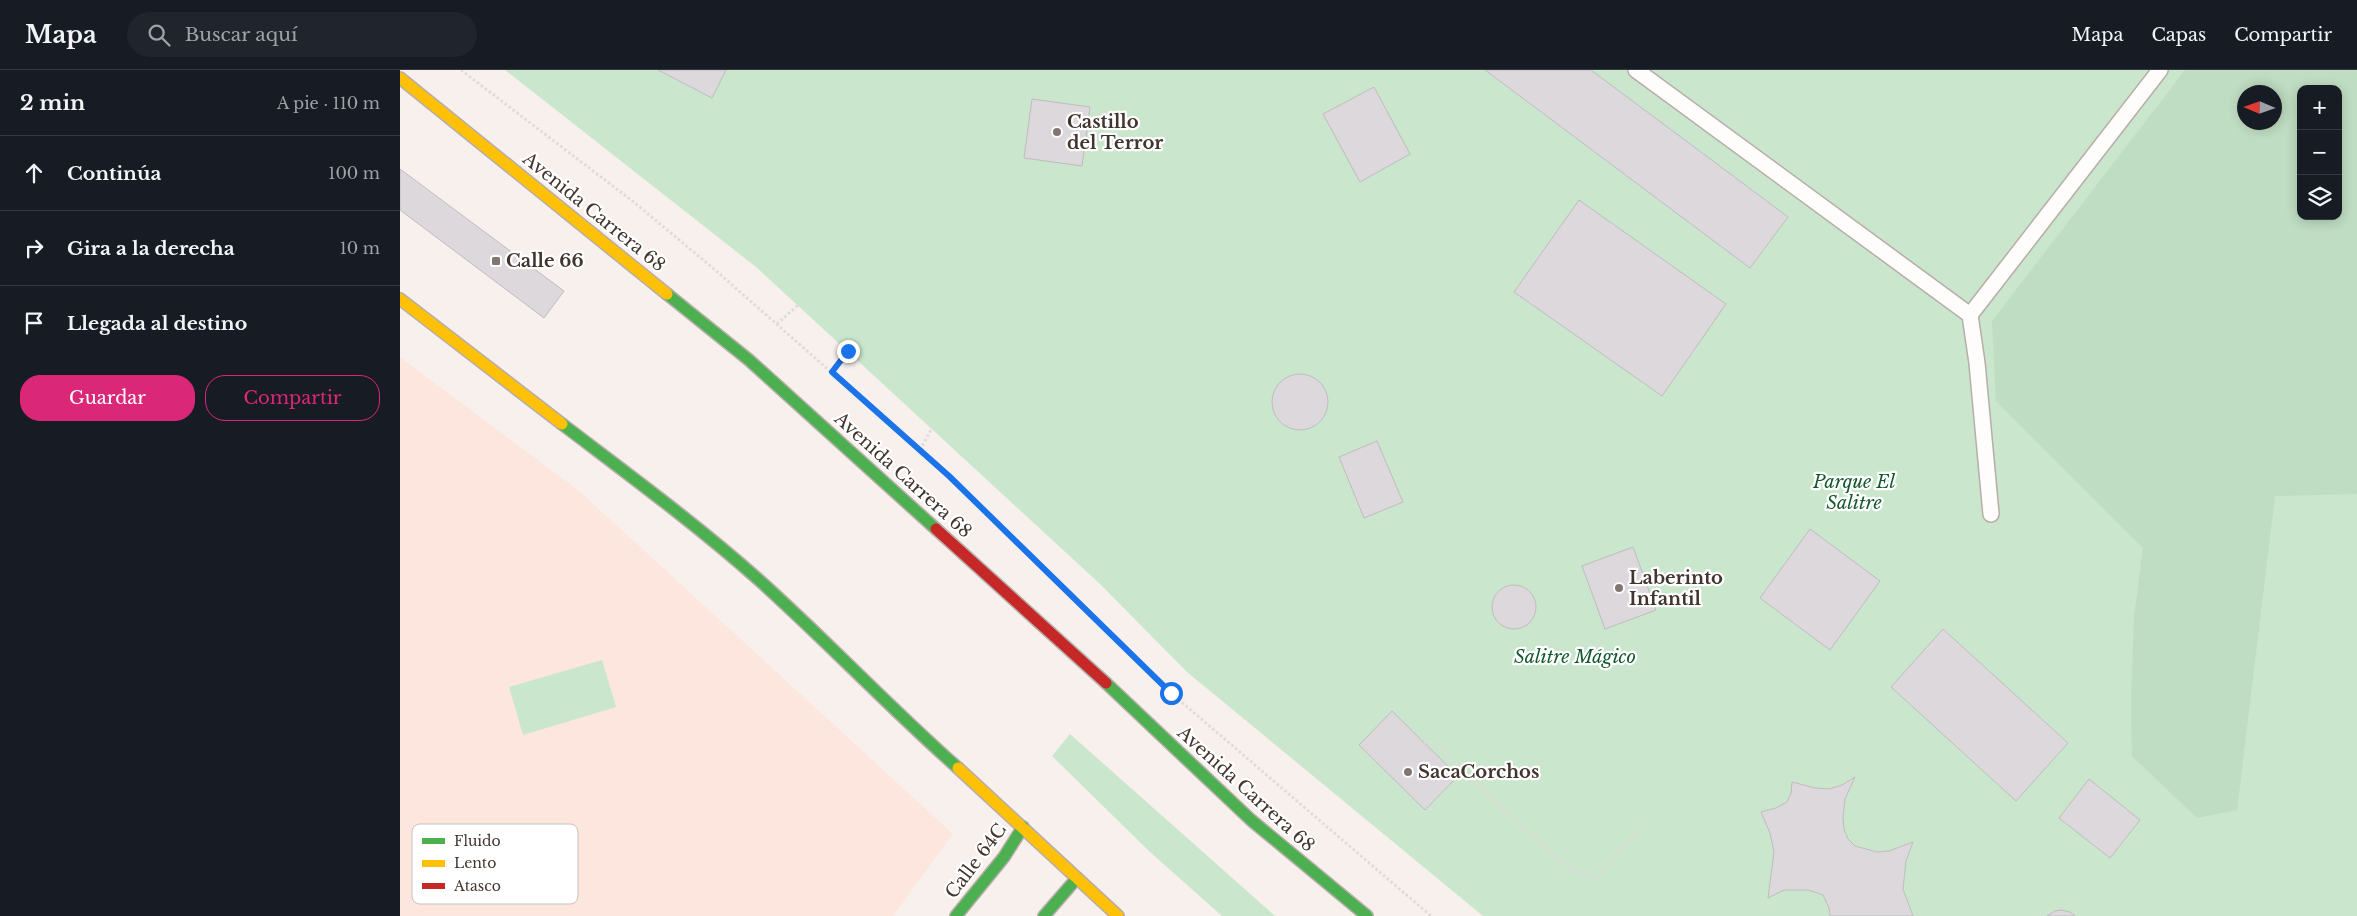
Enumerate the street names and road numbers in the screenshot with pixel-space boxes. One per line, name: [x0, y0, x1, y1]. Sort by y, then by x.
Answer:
street label: Avenida Carrera 68: [517, 147, 670, 276]
street label: Avenida Carrera 68: [829, 407, 976, 542]
street label: Avenida Carrera 68: [1172, 721, 1319, 856]
street label: Calle 64C: [941, 819, 1011, 903]

